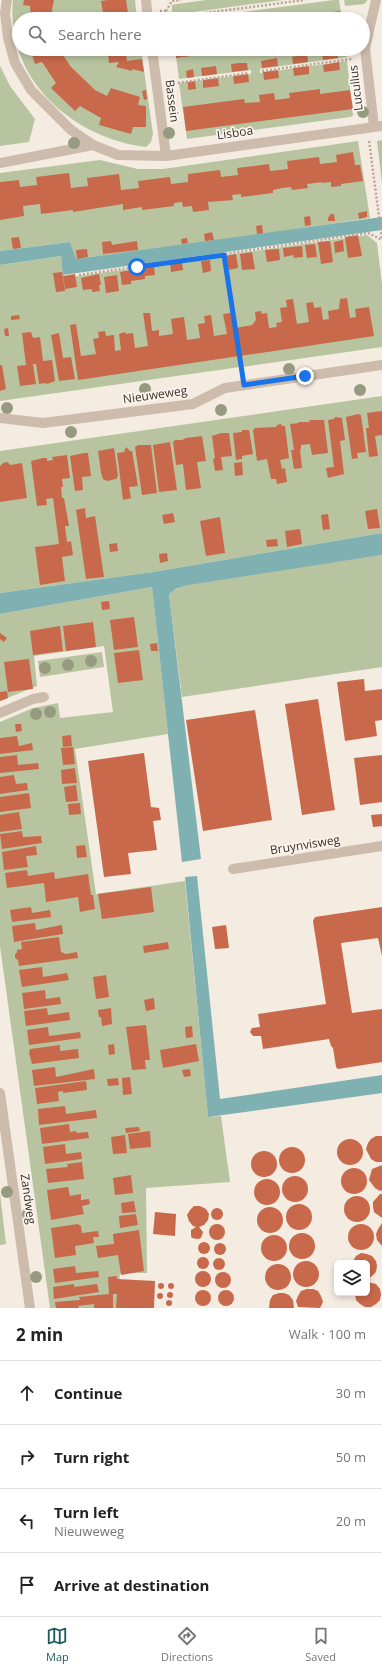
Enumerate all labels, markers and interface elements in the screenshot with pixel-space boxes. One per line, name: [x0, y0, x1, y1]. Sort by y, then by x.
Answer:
search box: [12, 12, 370, 56]
icon: search: [26, 23, 48, 45]
text: Search here: [58, 24, 142, 44]
street label: Lucullus: [344, 64, 367, 112]
street label: Bassein: [161, 79, 184, 123]
street label: Lisboa: [216, 122, 254, 143]
route start: [128, 258, 146, 276]
route end: [296, 367, 314, 385]
street label: Nieuweweg: [122, 382, 189, 407]
street label: Bruynvisweg: [269, 831, 342, 858]
street label: Zandweg: [17, 1173, 41, 1226]
map controls: [334, 1260, 370, 1296]
button: layers: [334, 1260, 370, 1296]
text: 2 min: [16, 1323, 63, 1346]
text: Walk · 100 m: [289, 1325, 366, 1343]
icon: ahead: [16, 1382, 38, 1404]
text: Continue: [54, 1383, 122, 1403]
text: 30 m: [336, 1384, 366, 1402]
icon: right: [16, 1446, 38, 1468]
text: Turn right: [54, 1447, 129, 1467]
text: 50 m: [336, 1448, 366, 1466]
text: Turn left: [54, 1502, 119, 1522]
icon: left: [16, 1510, 38, 1532]
text: 20 m: [336, 1512, 366, 1530]
text: Nieuweweg: [54, 1522, 124, 1540]
icon: arrive: [16, 1574, 38, 1596]
text: Arrive at destination: [54, 1575, 209, 1595]
tab: Map: [46, 1625, 69, 1664]
tab: Directions: [161, 1625, 213, 1664]
tab: Saved: [305, 1625, 336, 1664]

